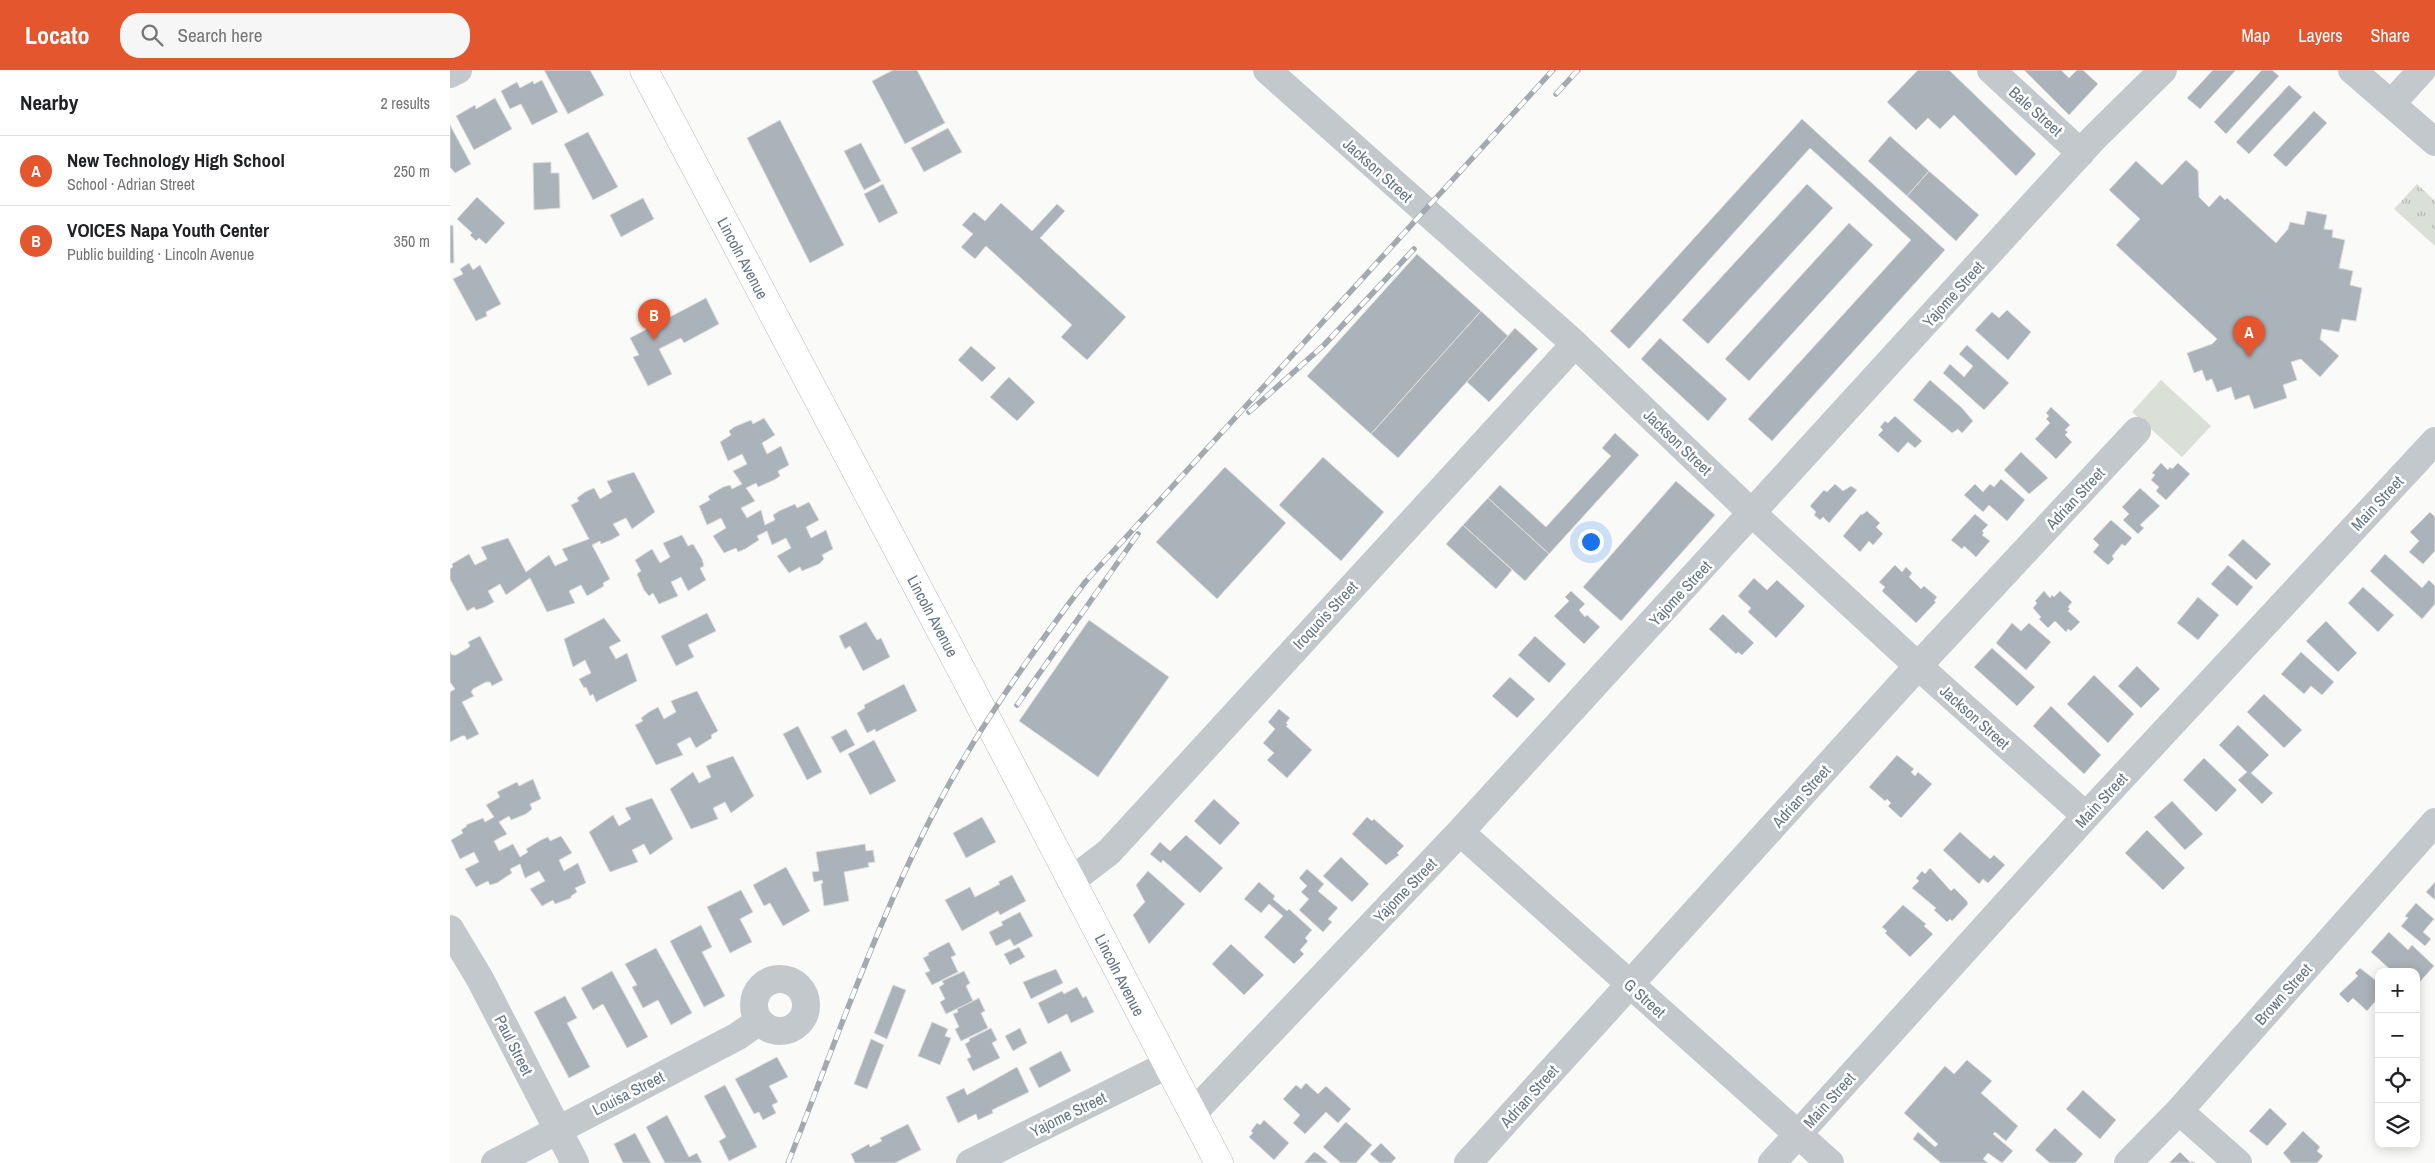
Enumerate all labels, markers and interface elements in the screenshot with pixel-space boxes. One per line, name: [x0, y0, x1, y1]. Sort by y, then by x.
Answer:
search box: [120, 13, 470, 58]
text: Locato: [25, 19, 90, 51]
icon: search: [138, 21, 166, 49]
text: Search here: [178, 22, 262, 48]
text: Map: [2242, 23, 2270, 48]
text: Layers: [2298, 23, 2343, 48]
text: Share: [2371, 23, 2410, 48]
street label: Bale Street: [2005, 81, 2068, 141]
text: Nearby: [20, 88, 78, 117]
text: 2 results: [380, 92, 430, 114]
street label: Jackson Street: [1338, 133, 1418, 207]
text: New Technology High School: [67, 147, 285, 173]
text: A: [31, 160, 41, 182]
text: 250 m: [394, 160, 430, 182]
text: School · Adrian Street: [67, 173, 195, 195]
street label: Lincoln Avenue: [712, 213, 774, 303]
text: VOICES Napa Youth Center: [67, 217, 269, 243]
text: B: [31, 230, 41, 252]
text: 350 m: [394, 230, 430, 252]
text: Public building · Lincoln Avenue: [67, 243, 254, 265]
street label: Yajome Street: [1917, 256, 1989, 332]
pin: B: [638, 299, 670, 340]
pin: A: [2233, 316, 2265, 357]
street label: Jackson Street: [1639, 404, 1717, 480]
street label: Adrian Street: [2040, 462, 2110, 535]
street label: Main Street: [2346, 470, 2408, 535]
your location: [1578, 529, 1604, 555]
street label: Yajome Street: [1644, 555, 1716, 631]
street label: Lincoln Avenue: [902, 571, 964, 661]
street label: Iroquois Street: [1288, 576, 1363, 654]
street label: Jackson Street: [1935, 680, 2015, 754]
street label: Adrian Street: [1766, 760, 1835, 833]
street label: Main Street: [2070, 767, 2132, 832]
street label: Yajome Street: [1369, 853, 1442, 927]
street label: Lincoln Avenue: [1090, 930, 1150, 1020]
street label: Brown Street: [2249, 958, 2317, 1030]
map controls: [2375, 968, 2420, 1148]
button: +: [2375, 968, 2420, 1013]
street label: G Street: [1619, 973, 1671, 1023]
street label: Paul Street: [489, 1011, 539, 1079]
button: −: [2375, 1013, 2420, 1058]
button: locate: [2375, 1058, 2420, 1103]
street label: Adrian Street: [1494, 1060, 1563, 1133]
street label: Louisa Street: [588, 1065, 668, 1121]
street label: Main Street: [1798, 1067, 1860, 1133]
street label: Yajome Street: [1026, 1086, 1110, 1142]
button: layers: [2375, 1103, 2420, 1148]

